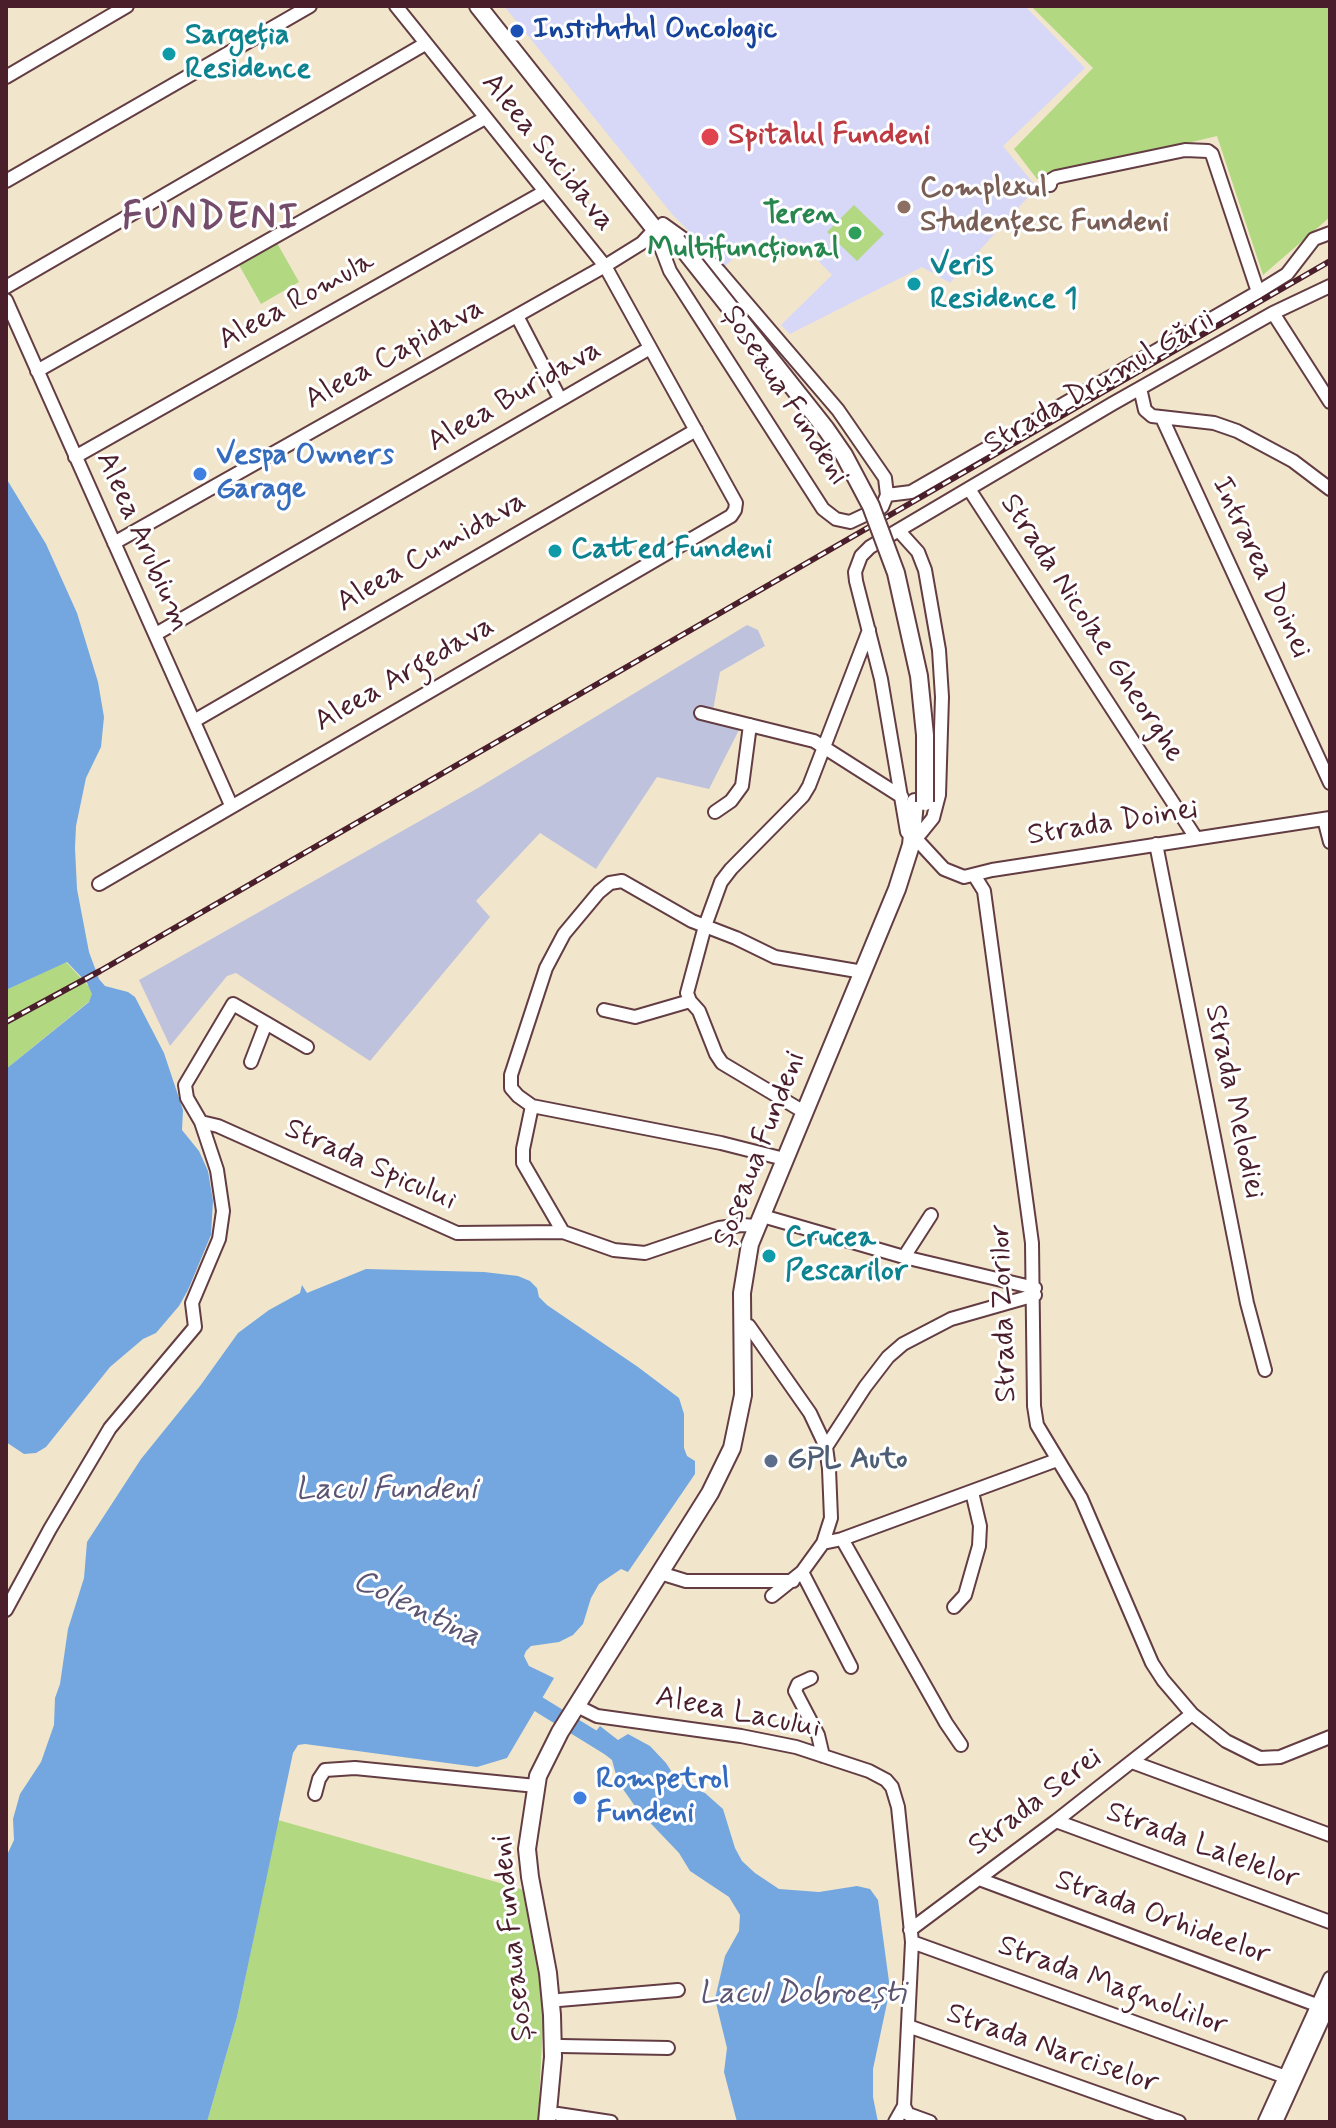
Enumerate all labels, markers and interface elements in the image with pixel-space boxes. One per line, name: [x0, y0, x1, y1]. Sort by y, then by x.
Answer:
place label: Institutul Oncologic: [533, 13, 777, 49]
place label: Sargeția Residence: [185, 19, 311, 90]
marker: Institutul Oncologic: [508, 22, 526, 40]
marker: Sargeția Residence: [160, 45, 178, 63]
street label: Aleea Sucidava: [472, 67, 622, 239]
place label: Spitalul Fundeni: [728, 119, 930, 155]
marker: Spitalul Fundeni: [699, 126, 721, 148]
place label: Complexul Studențesc Fundeni: [920, 172, 1169, 242]
district label: FUNDENI: [123, 197, 299, 243]
place label: Teren Multifuncțional: [647, 198, 839, 268]
marker: Complexul Studențesc Fundeni: [895, 198, 913, 216]
marker: Teren Multifuncțional: [846, 224, 864, 242]
street label: Aleea Romula: [213, 244, 381, 360]
place label: Veris Residence 1: [930, 249, 1078, 320]
marker: Veris Residence 1: [905, 275, 923, 293]
street label: Aleea Capidava: [299, 291, 491, 419]
street label: Șoseaua Fundeni: [712, 299, 856, 493]
street label: Strada Drumul Gării: [978, 302, 1222, 464]
street label: Aleea Buridava: [422, 333, 608, 461]
place label: Vespa Owners Garage: [216, 439, 394, 510]
street label: Aleea Arubium: [86, 447, 198, 637]
marker: Vespa Owners Garage: [191, 465, 209, 483]
street label: Intrarea Doinei: [1202, 471, 1318, 665]
street label: Aleea Cumidava: [331, 484, 533, 622]
street label: Strada Nicolae Gheorghe: [991, 488, 1191, 770]
place label: Catted Fundeni: [571, 533, 772, 569]
marker: Catted Fundeni: [546, 542, 564, 560]
street label: Aleea Argedava: [309, 609, 501, 741]
street label: Strada Doinei: [1025, 793, 1201, 855]
street label: Strada Melodiei: [1195, 1002, 1271, 1202]
street label: Șoseaua Fundeni: [707, 1047, 815, 1253]
street label: Strada Spicului: [279, 1112, 461, 1220]
place label: Crucea Pescarilor: [785, 1221, 908, 1292]
street label: Strada Zorilor: [984, 1223, 1026, 1403]
marker: Crucea Pescarilor: [760, 1247, 778, 1265]
place label: GPL Auto: [787, 1443, 908, 1479]
marker: GPL Auto: [762, 1452, 780, 1470]
water label: Lacul Fundeni: [295, 1472, 477, 1510]
water label: Colentina: [346, 1563, 486, 1657]
street label: Aleea Lacului: [652, 1680, 824, 1748]
street label: Strada Serei: [962, 1741, 1110, 1865]
place label: Rompetrol Fundeni: [596, 1763, 729, 1834]
marker: Rompetrol Fundeni: [571, 1789, 589, 1807]
street label: Strada Lalelelor: [1101, 1796, 1303, 1898]
street label: Șoseaua Fundeni: [485, 1833, 543, 2043]
street label: Strada Orhideelor: [1050, 1864, 1274, 1974]
street label: Strada Magnoliilor: [993, 1929, 1231, 2045]
water label: Lacul Dobroești: [699, 1976, 905, 2014]
street label: Strada Narciselor: [941, 1997, 1163, 2103]

